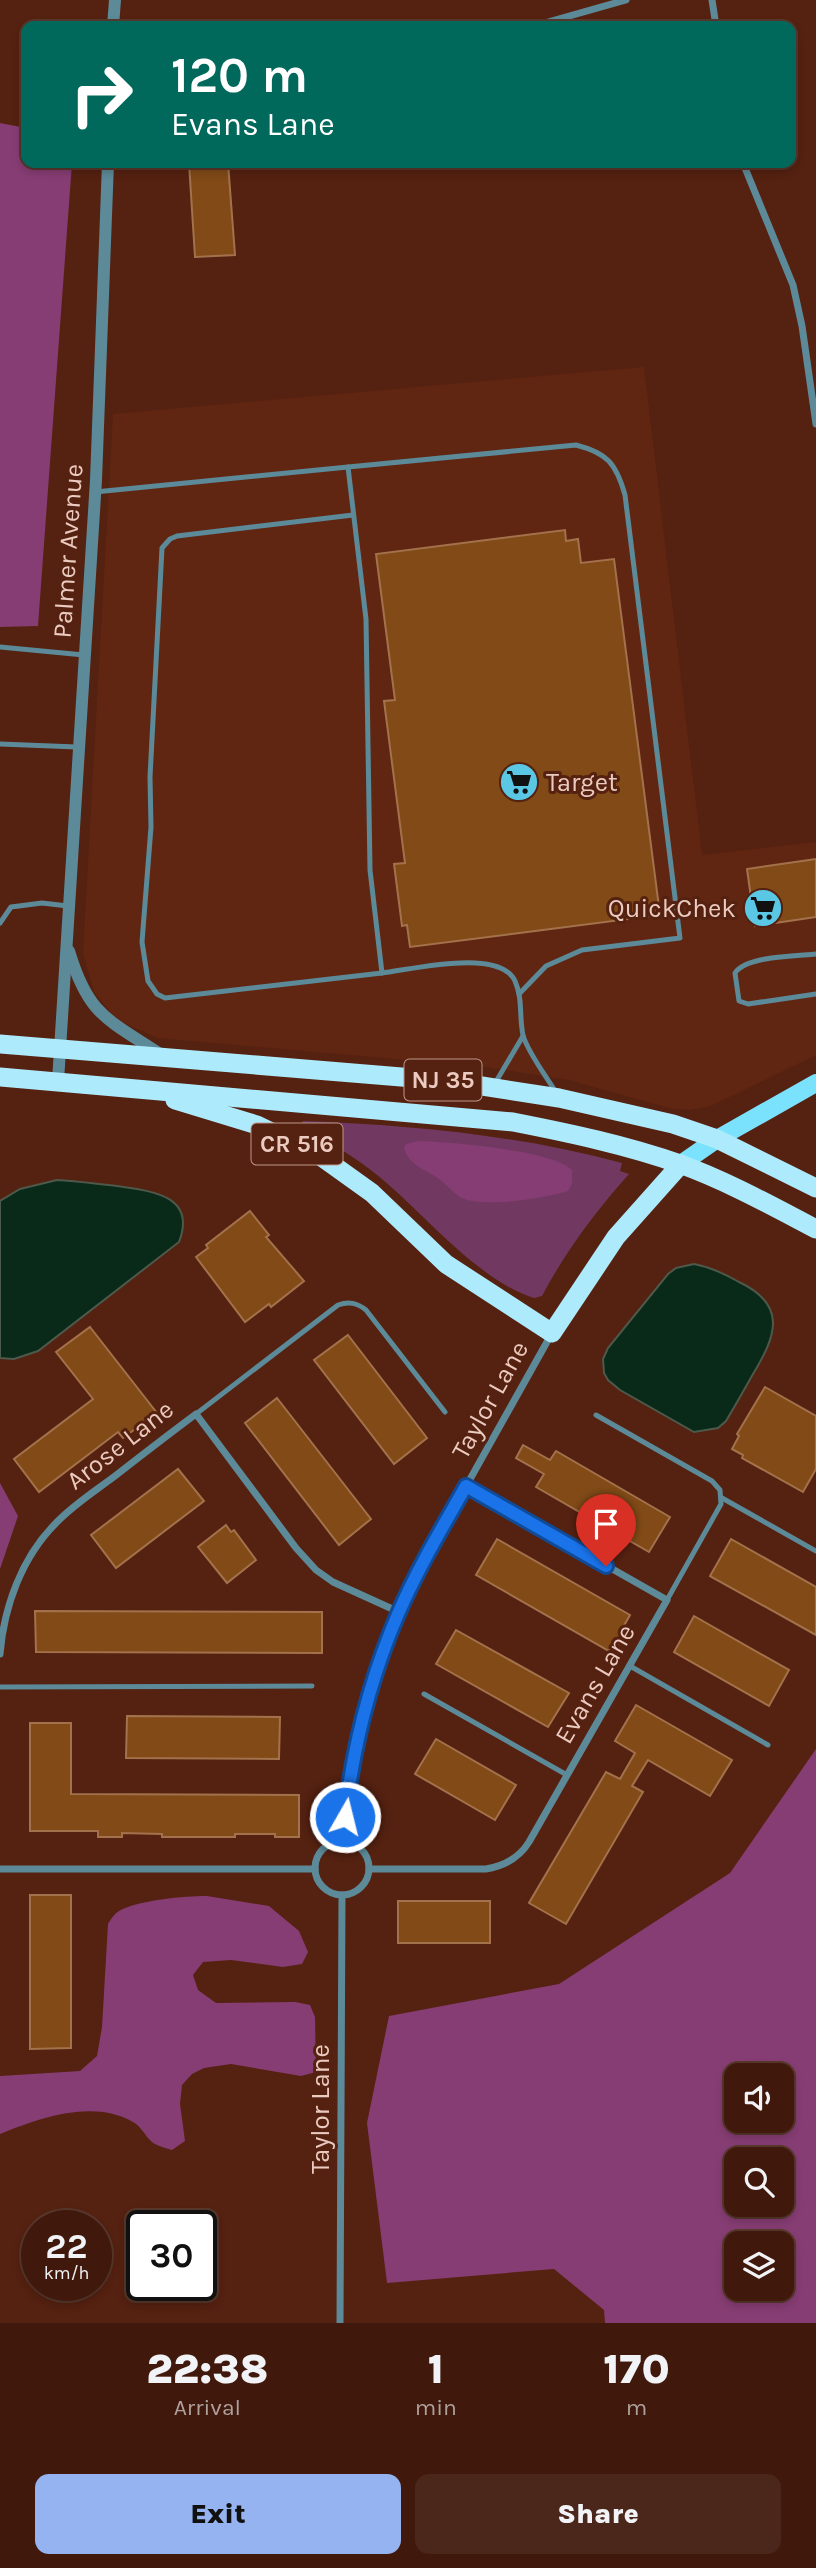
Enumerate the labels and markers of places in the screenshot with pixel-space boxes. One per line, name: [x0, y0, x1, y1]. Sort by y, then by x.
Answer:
supermarket icon: Target: [498, 761, 540, 803]
place label: Target: [546, 767, 618, 798]
supermarket icon: QuickChek: [742, 887, 784, 929]
place label: QuickChek: [608, 893, 736, 924]
pin: [576, 1494, 636, 1566]

